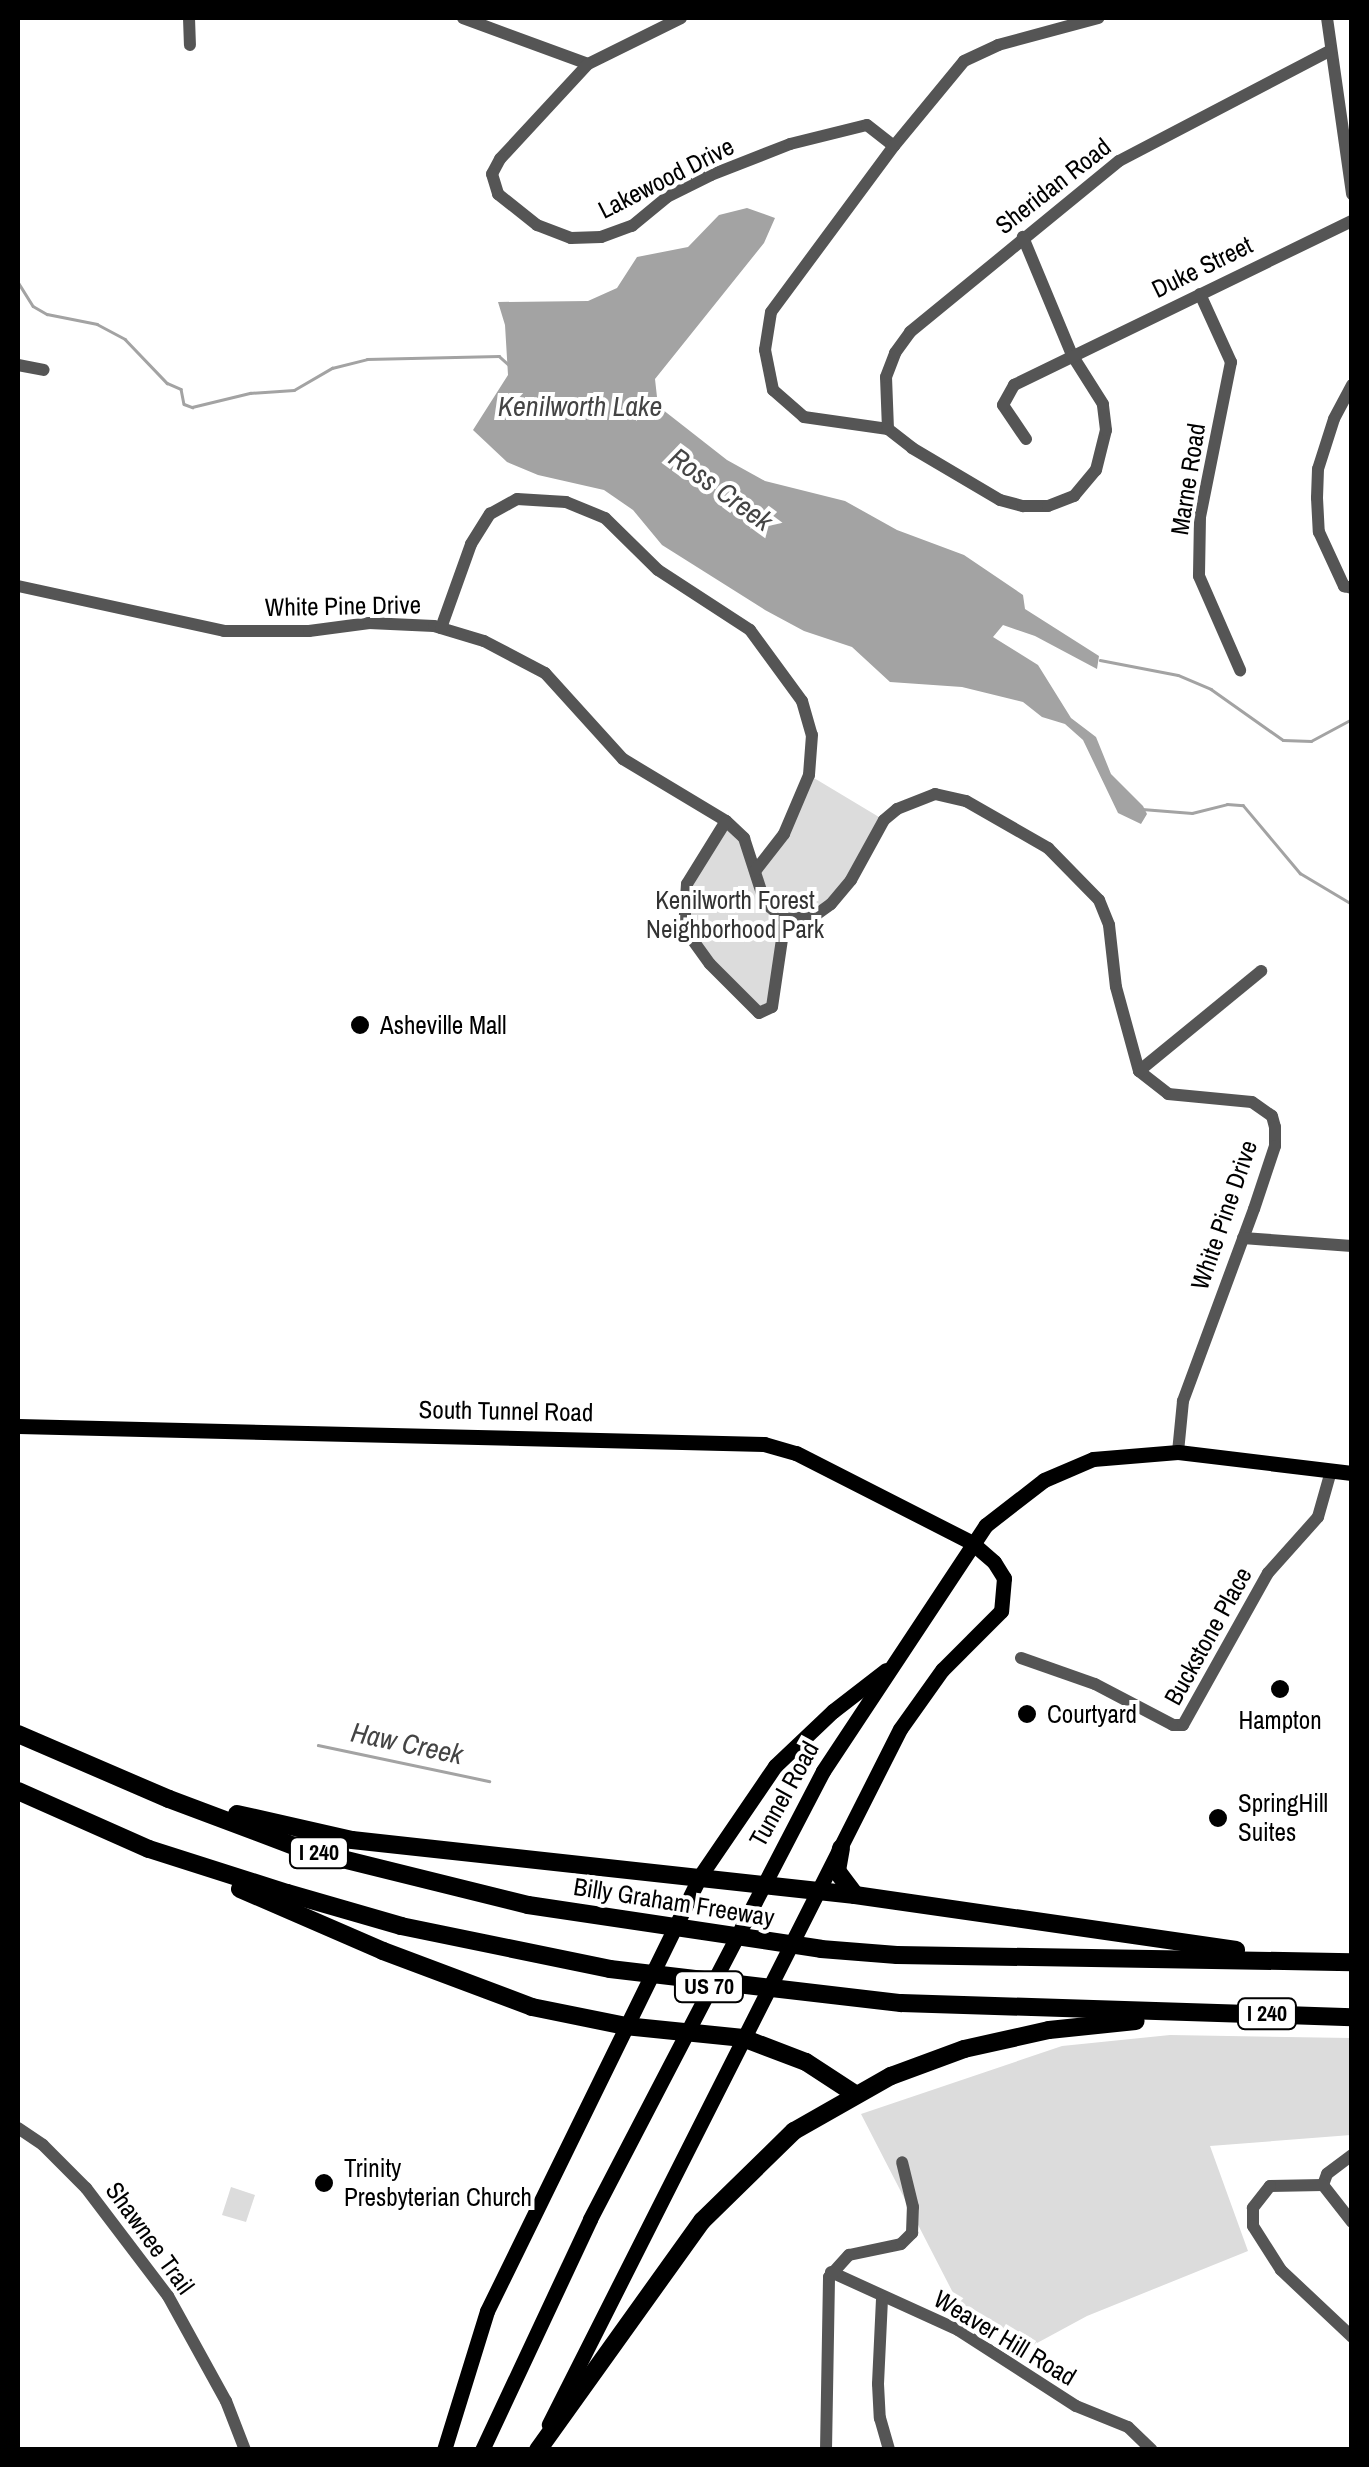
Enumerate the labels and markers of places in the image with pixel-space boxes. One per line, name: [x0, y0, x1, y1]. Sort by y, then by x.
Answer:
place label: Asheville Mall: [380, 1010, 506, 1040]
marker: Asheville Mall: [349, 1014, 371, 1036]
marker: Hampton: [1269, 1678, 1291, 1700]
place label: Courtyard: [1047, 1699, 1137, 1729]
marker: Courtyard: [1016, 1703, 1038, 1725]
place label: Hampton: [1238, 1705, 1322, 1735]
place label: SpringHill Suites: [1238, 1789, 1328, 1848]
marker: SpringHill Suites: [1207, 1807, 1229, 1829]
place label: Trinity Presbyterian Church: [344, 2154, 532, 2213]
marker: Trinity Presbyterian Church: [313, 2172, 335, 2194]

